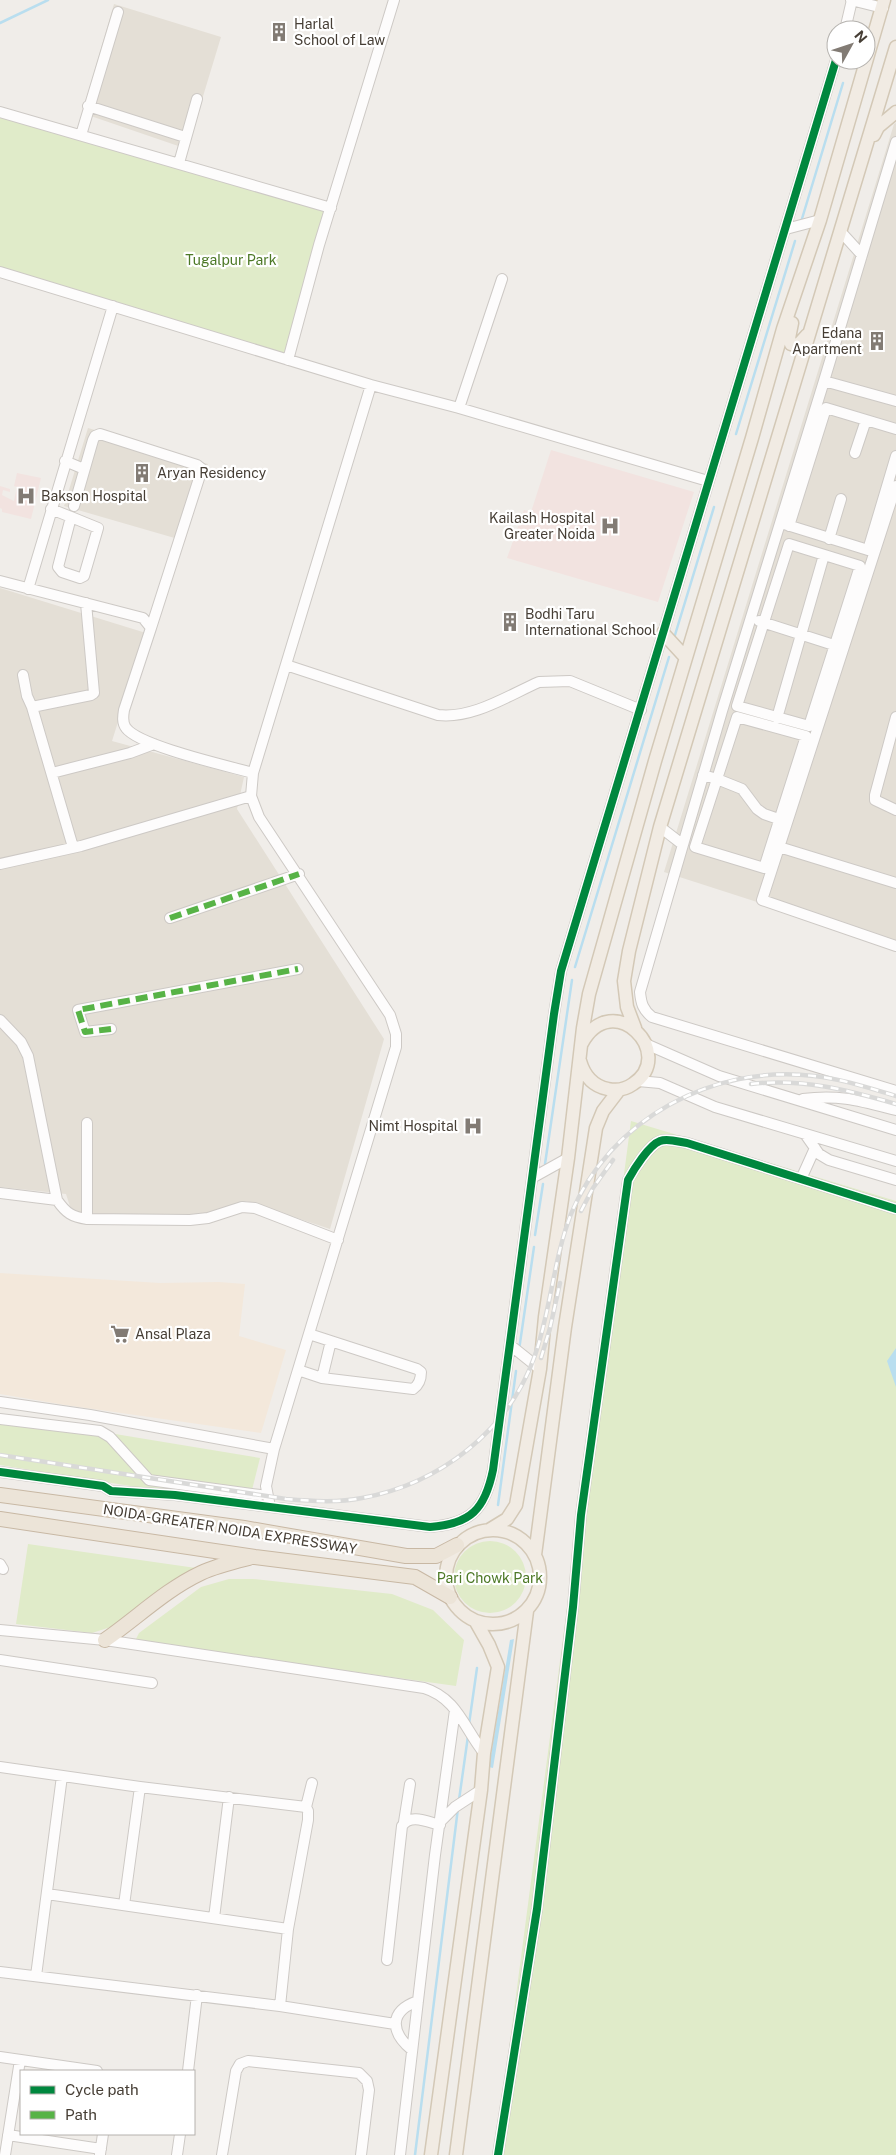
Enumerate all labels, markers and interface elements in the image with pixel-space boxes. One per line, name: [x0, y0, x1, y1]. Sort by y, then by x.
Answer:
place label: Harlal School of Law: [294, 16, 385, 48]
north arrow: [826, 20, 876, 70]
building icon: Harlal School of Law: [268, 21, 290, 43]
text: N: [851, 27, 871, 46]
park label: Tugalpur Park: [185, 252, 277, 268]
place label: Edana Apartment: [792, 325, 862, 357]
building icon: Edana Apartment: [866, 330, 888, 352]
building icon: Aryan Residency: [131, 462, 153, 484]
place label: Aryan Residency: [157, 465, 267, 481]
hospital icon: Bakson Hospital: [15, 485, 37, 507]
place label: Bakson Hospital: [41, 488, 147, 504]
place label: Kailash Hospital Greater Noida: [489, 510, 595, 542]
hospital icon: Kailash Hospital Greater Noida: [599, 515, 621, 537]
place label: Bodhi Taru International School: [525, 606, 656, 638]
building icon: Bodhi Taru International School: [499, 611, 521, 633]
hospital icon: Nimt Hospital: [462, 1115, 484, 1137]
place label: Nimt Hospital: [368, 1118, 458, 1134]
supermarket icon: Ansal Plaza: [109, 1323, 131, 1345]
place label: Ansal Plaza: [135, 1326, 211, 1342]
street label: NOIDA-GREATER NOIDA EXPRESSWAY: [102, 1501, 359, 1557]
park label: Pari Chowk Park: [437, 1570, 543, 1586]
legend: [20, 2070, 195, 2135]
text: Cycle path: [65, 2081, 139, 2098]
text: Path: [65, 2106, 97, 2123]

